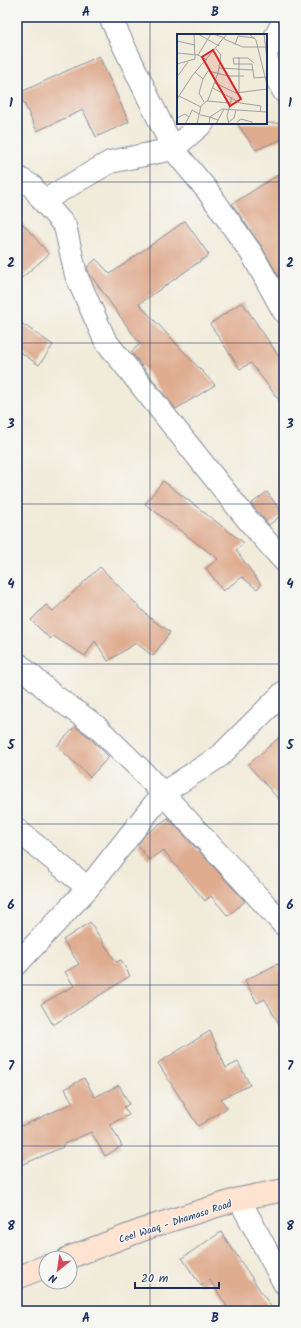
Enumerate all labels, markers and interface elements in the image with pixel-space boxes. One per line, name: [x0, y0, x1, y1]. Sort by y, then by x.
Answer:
text: A: [82, 2, 90, 23]
text: B: [211, 2, 219, 23]
inset map: [177, 34, 267, 124]
text: 1: [9, 93, 13, 114]
text: 1: [288, 93, 292, 114]
text: 2: [7, 253, 15, 274]
text: 2: [286, 253, 294, 274]
text: 3: [6, 414, 15, 435]
text: 3: [285, 414, 294, 435]
text: 4: [7, 574, 15, 595]
text: 4: [286, 574, 294, 595]
text: 5: [7, 735, 16, 756]
text: 5: [286, 735, 295, 756]
text: 6: [7, 895, 15, 916]
text: 6: [286, 895, 294, 916]
text: 7: [8, 1056, 15, 1077]
text: 7: [287, 1056, 294, 1077]
street label: Ceel Waaq - Dhamaso Road: [117, 1196, 235, 1248]
text: 8: [7, 1216, 15, 1237]
text: 8: [286, 1216, 294, 1237]
north arrow: [38, 1250, 78, 1290]
scale bar: [135, 1264, 219, 1290]
text: N: [46, 1268, 61, 1287]
text: 20 m: [141, 1269, 169, 1288]
text: A: [82, 1308, 90, 1328]
text: B: [211, 1308, 219, 1328]

